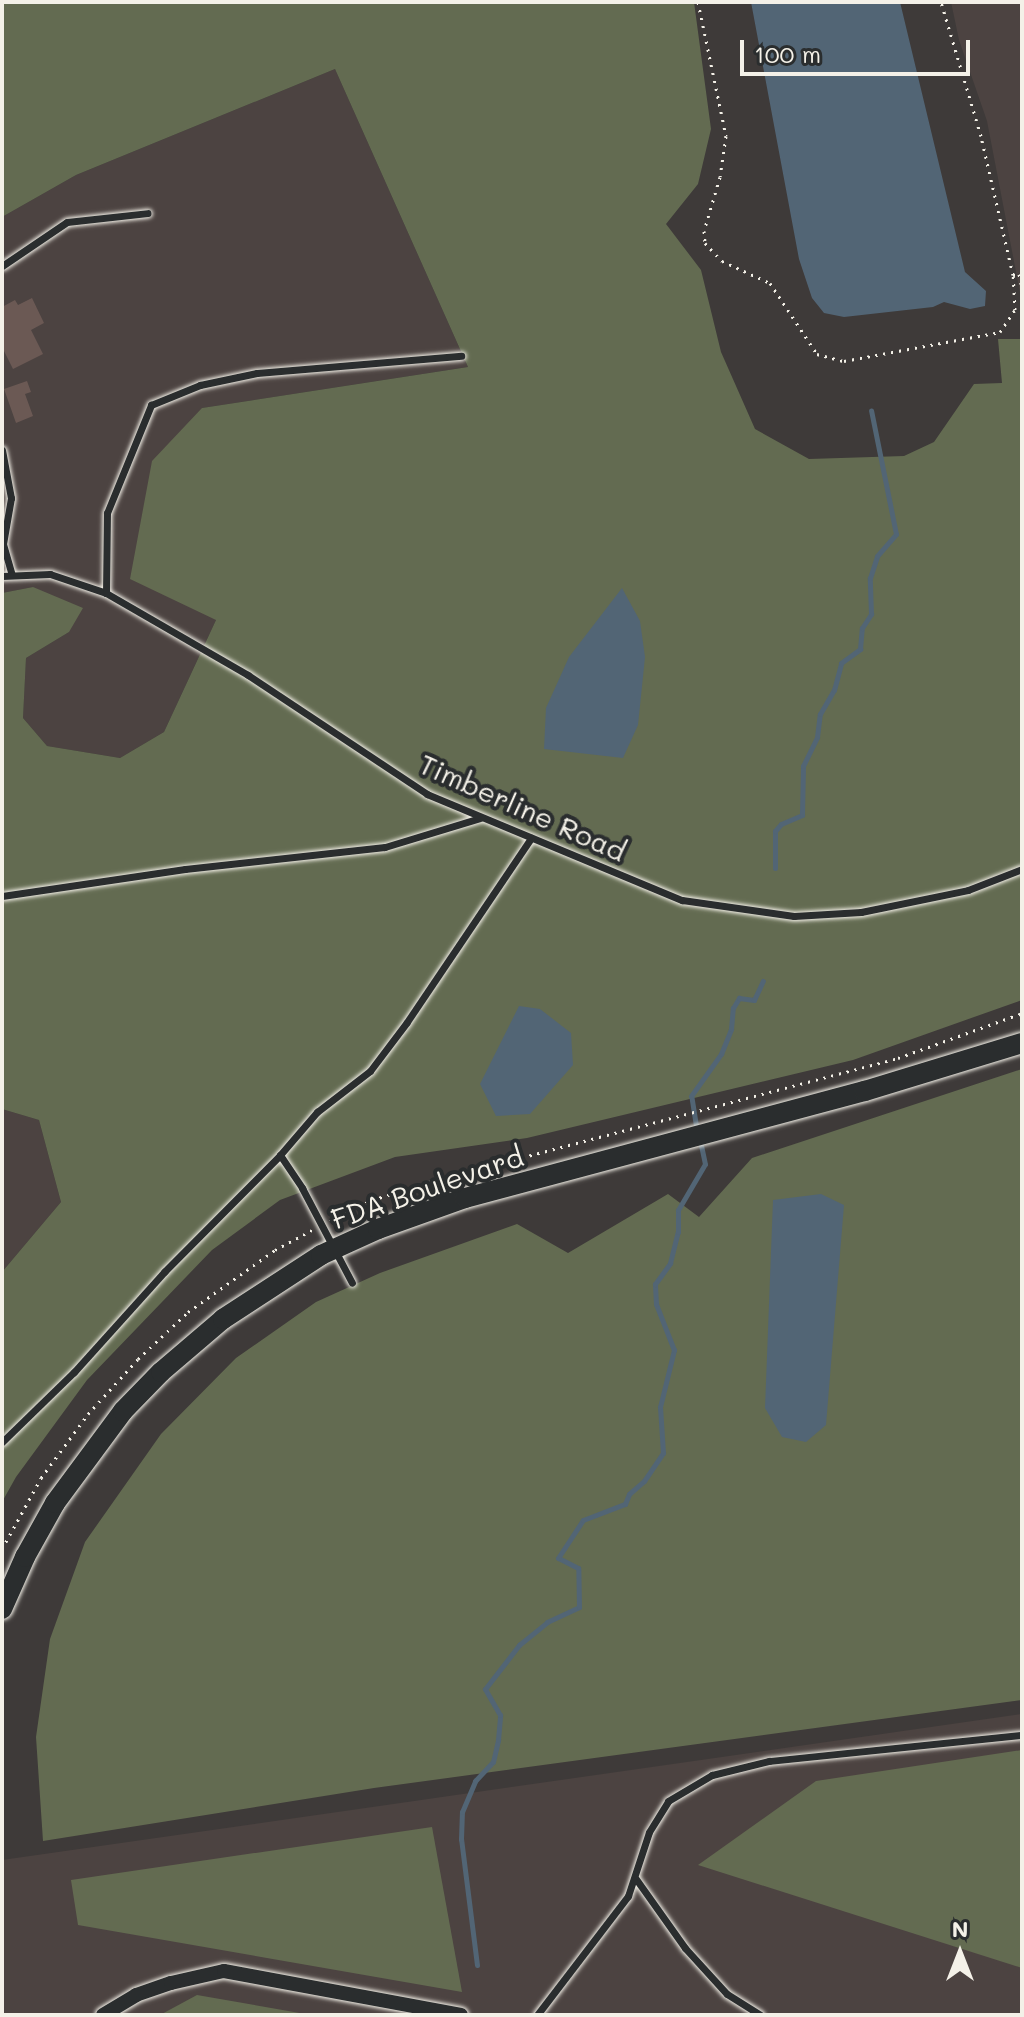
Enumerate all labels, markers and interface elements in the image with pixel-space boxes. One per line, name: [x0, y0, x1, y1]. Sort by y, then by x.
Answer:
scale bar: [744, 24, 974, 74]
text: 100 m: [754, 38, 821, 69]
street label: Timberline Road: [414, 746, 632, 868]
street label: FDA Boulevard: [327, 1138, 527, 1236]
north arrow: [920, 1913, 1000, 1993]
text: N: [952, 1914, 968, 1943]

